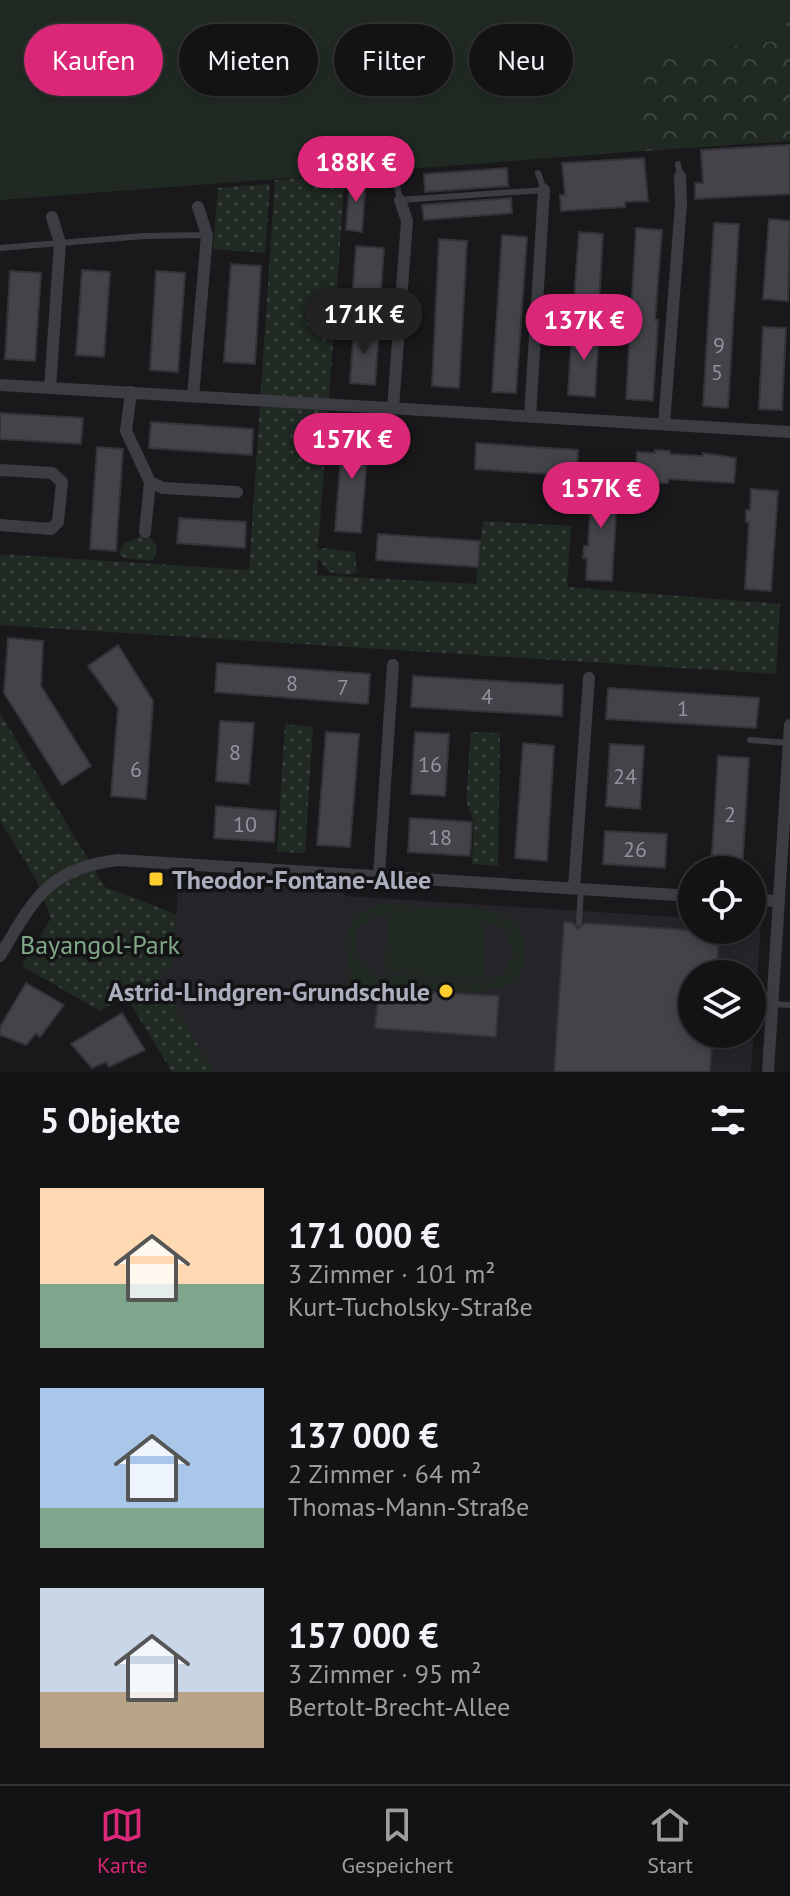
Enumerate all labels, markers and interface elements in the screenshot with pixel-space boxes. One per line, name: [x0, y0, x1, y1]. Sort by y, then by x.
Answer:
chip: Kaufen: [24, 24, 163, 96]
chip: Mieten: [179, 24, 318, 96]
chip: Filter: [334, 24, 453, 96]
chip: Neu: [469, 24, 573, 96]
pin: 188K €: [291, 136, 421, 204]
text: 188K €: [316, 145, 396, 178]
pin: 171K €: [299, 288, 429, 356]
pin: 137K €: [519, 294, 649, 362]
text: 171K €: [324, 297, 404, 330]
text: 137K €: [544, 303, 624, 336]
house number: 9: [713, 331, 725, 359]
house number: 5: [711, 358, 723, 386]
pin: 157K €: [287, 413, 417, 481]
text: 157K €: [312, 422, 392, 455]
pin: 157K €: [536, 462, 666, 530]
text: 157K €: [561, 471, 641, 504]
house number: 8: [286, 669, 298, 697]
house number: 7: [337, 673, 349, 701]
house number: 4: [481, 682, 493, 710]
house number: 1: [677, 694, 689, 722]
house number: 8: [229, 738, 241, 766]
house number: 16: [418, 750, 442, 778]
house number: 6: [130, 755, 142, 783]
house number: 24: [613, 762, 637, 790]
house number: 2: [724, 800, 736, 828]
house number: 10: [233, 810, 257, 838]
house number: 18: [428, 823, 452, 851]
house number: 26: [623, 835, 647, 863]
map controls: [678, 856, 766, 1048]
button: locate: [678, 856, 766, 944]
place label: Theodor-Fontane-Allee: [172, 863, 431, 896]
marker: Theodor-Fontane-Allee: [147, 870, 165, 888]
park label: Bayangol-Park: [20, 928, 181, 961]
button: layers: [678, 960, 766, 1048]
place label: Astrid-Lindgren-Grundschule: [108, 975, 430, 1008]
marker: Astrid-Lindgren-Grundschule: [437, 982, 455, 1000]
text: 5 Objekte: [40, 1098, 181, 1142]
icon: filters: [706, 1098, 750, 1142]
text: 171 000 €: [288, 1213, 440, 1257]
icon: home: [104, 1220, 200, 1316]
text: 3 Zimmer · 101 m²: [288, 1257, 496, 1290]
text: Kurt-Tucholsky-Straße: [288, 1290, 533, 1323]
text: 137 000 €: [288, 1413, 438, 1457]
icon: home: [104, 1420, 200, 1516]
text: 2 Zimmer · 64 m²: [288, 1457, 481, 1490]
text: Thomas-Mann-Straße: [288, 1490, 529, 1523]
text: 157 000 €: [288, 1613, 438, 1657]
icon: home: [104, 1620, 200, 1716]
text: 3 Zimmer · 95 m²: [288, 1657, 481, 1690]
text: Bertolt-Brecht-Allee: [288, 1690, 510, 1723]
tab: Karte: [97, 1803, 147, 1879]
tab: Gespeichert: [341, 1803, 453, 1879]
tab: Start: [647, 1803, 693, 1879]

